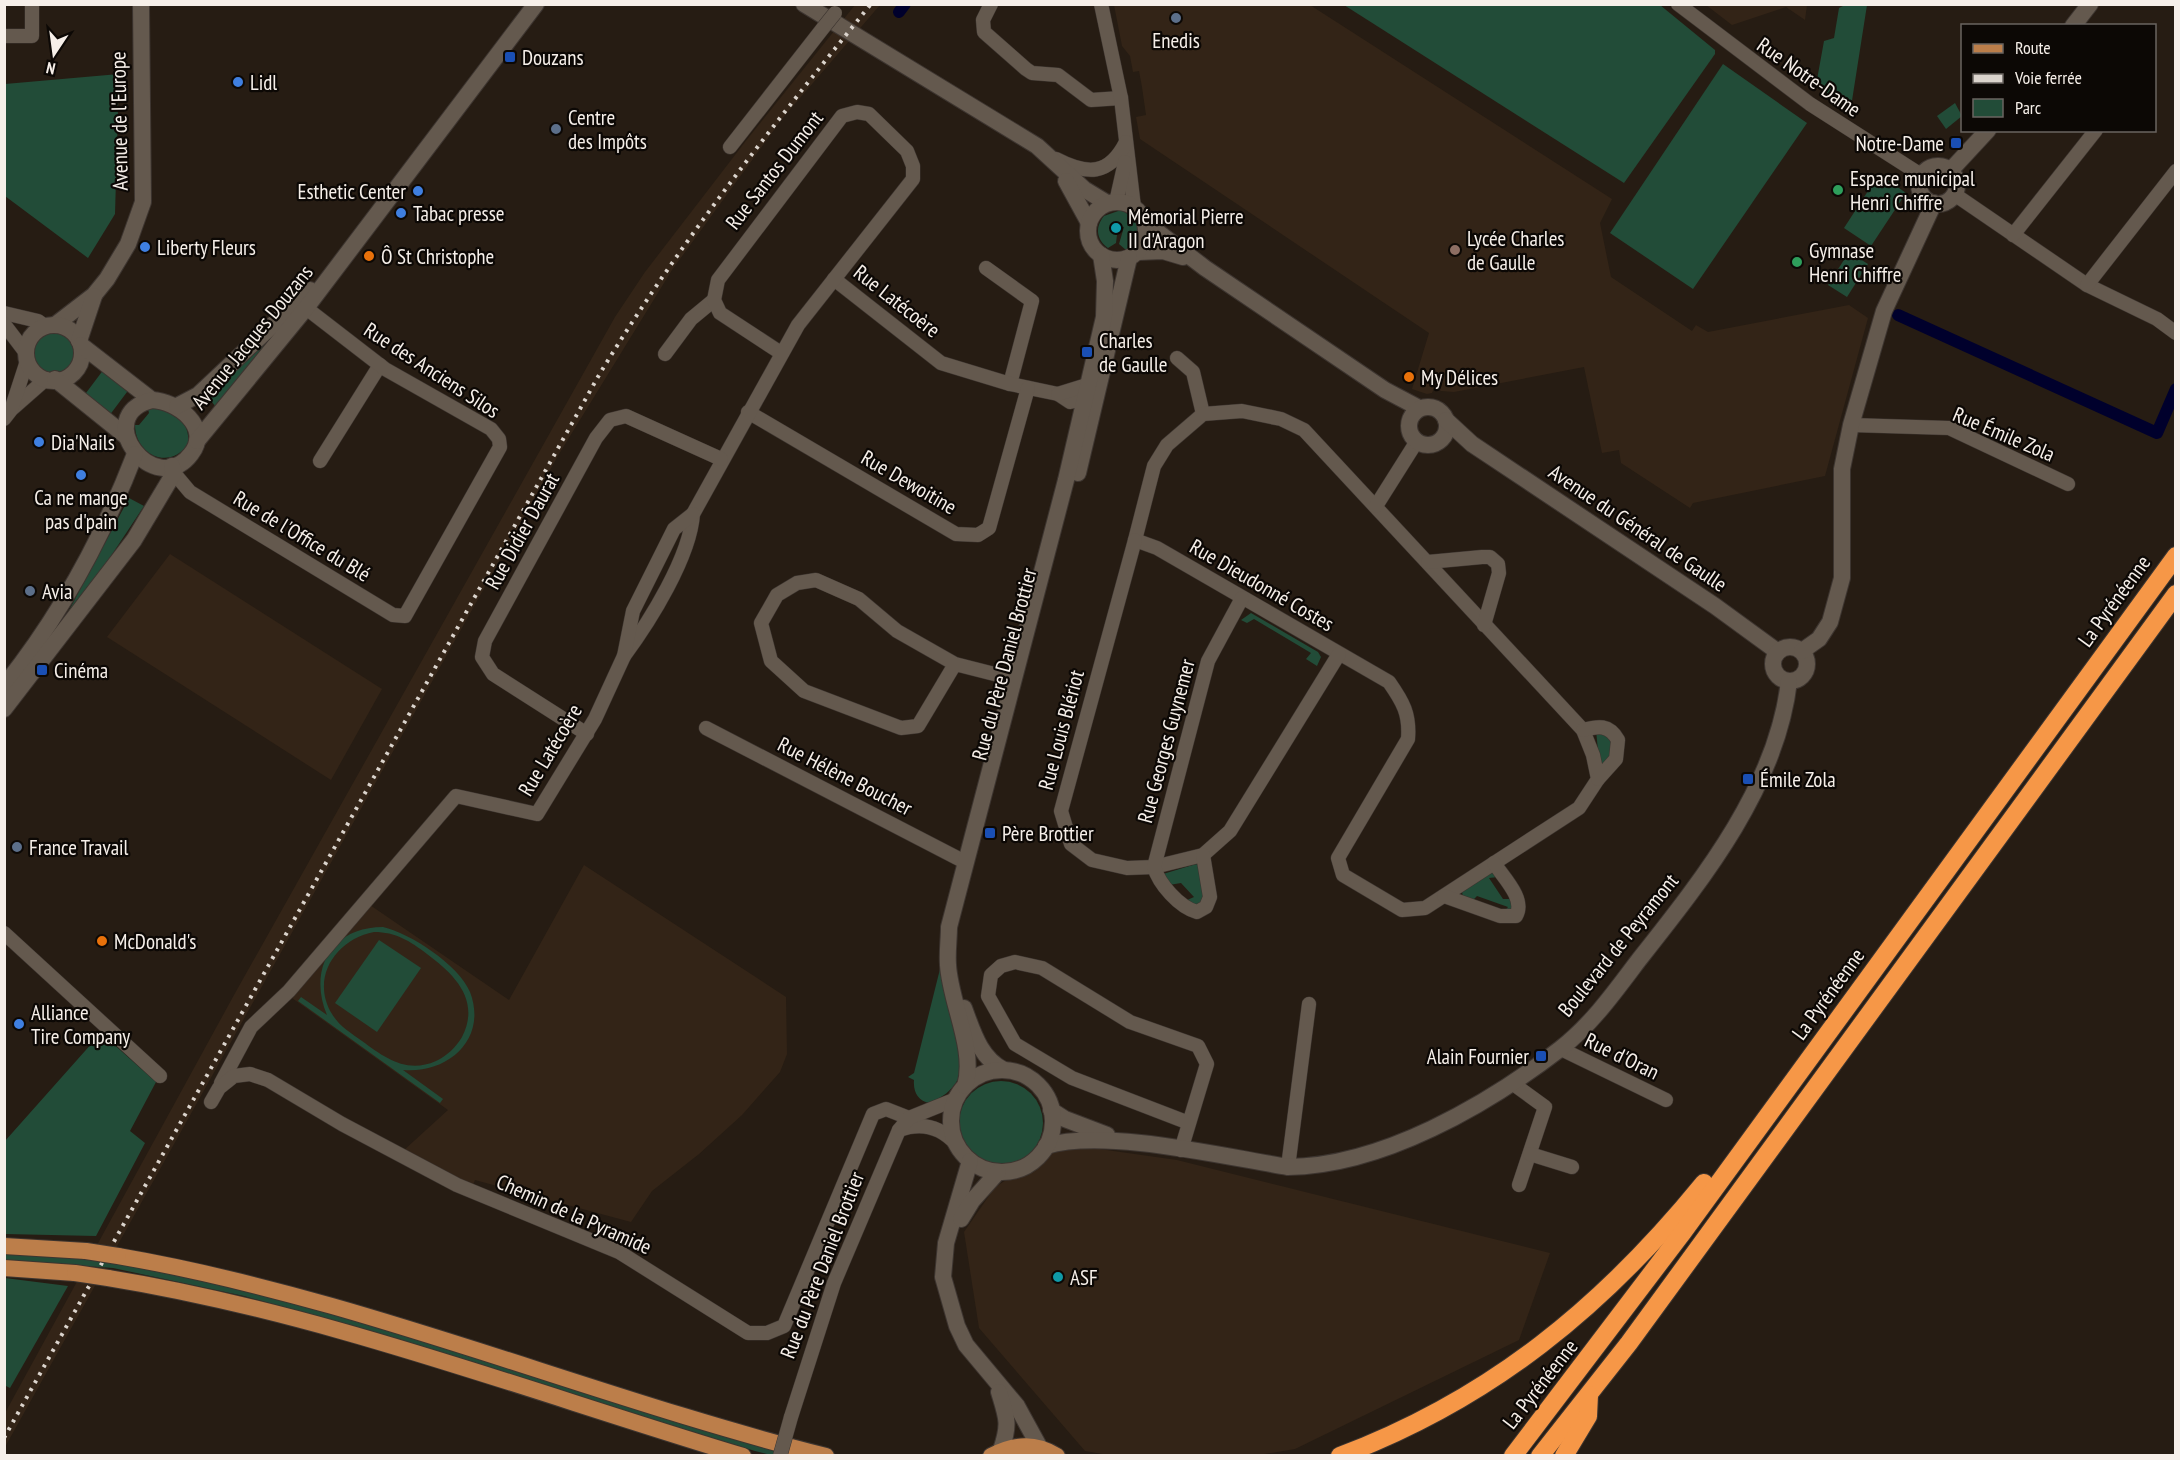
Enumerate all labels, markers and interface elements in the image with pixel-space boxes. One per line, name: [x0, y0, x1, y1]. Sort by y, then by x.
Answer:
marker: Enedis: [1169, 11, 1183, 25]
north arrow: [24, 24, 84, 84]
legend: [1961, 24, 2156, 132]
place label: Enedis: [1152, 27, 1200, 54]
street label: Rue Notre-Dame: [1752, 31, 1866, 123]
text: Route: [2015, 36, 2051, 59]
place label: Douzans: [522, 44, 584, 71]
marker: Douzans: [503, 50, 517, 64]
street label: Avenue de l'Europe: [104, 51, 134, 191]
text: N: [44, 58, 57, 79]
text: Voie ferrée: [2014, 66, 2082, 89]
place label: Lidl: [250, 69, 277, 96]
marker: Lidl: [231, 75, 245, 89]
text: Parc: [2015, 96, 2042, 119]
place label: Centre des Impôts: [568, 104, 647, 155]
street label: Rue Santos Dumont: [719, 105, 829, 235]
marker: Centre des Impôts: [549, 122, 563, 136]
place label: Notre-Dame: [1856, 130, 1944, 157]
marker: Notre-Dame: [1949, 136, 1963, 150]
place label: Espace municipal Henri Chiffre: [1850, 165, 1975, 216]
place label: Esthetic Center: [297, 178, 406, 205]
marker: Espace municipal Henri Chiffre: [1831, 183, 1845, 197]
marker: Esthetic Center: [411, 184, 425, 198]
place label: Tabac presse: [413, 200, 504, 227]
place label: Mémorial Pierre II d'Aragon: [1128, 203, 1244, 254]
marker: Tabac presse: [394, 206, 408, 220]
marker: Mémorial Pierre II d'Aragon: [1109, 221, 1123, 235]
place label: Lycée Charles de Gaulle: [1467, 225, 1564, 276]
place label: Liberty Fleurs: [157, 234, 256, 261]
place label: Gymnase Henri Chiffre: [1809, 237, 1902, 288]
marker: Liberty Fleurs: [138, 240, 152, 254]
place label: Ô St Christophe: [381, 243, 494, 270]
marker: Lycée Charles de Gaulle: [1448, 243, 1462, 257]
marker: Ô St Christophe: [362, 249, 376, 263]
marker: Gymnase Henri Chiffre: [1790, 255, 1804, 269]
street label: Avenue Jacques Douzans: [185, 259, 319, 415]
street label: Rue Latécoère: [848, 259, 946, 343]
street label: Rue des Anciens Silos: [359, 316, 505, 424]
place label: Charles de Gaulle: [1099, 327, 1168, 378]
marker: Charles de Gaulle: [1080, 345, 1094, 359]
place label: My Délices: [1421, 364, 1498, 391]
marker: My Délices: [1402, 370, 1416, 384]
street label: Rue Émile Zola: [1949, 400, 2059, 468]
place label: Dia'Nails: [51, 429, 115, 456]
marker: Dia'Nails: [32, 435, 46, 449]
street label: Rue Dewoitine: [856, 444, 962, 520]
street label: Avenue du Général de Gaulle: [1544, 458, 1732, 598]
marker: Ca ne mange pas d'pain: [74, 468, 88, 482]
street label: Rue Didier Daurat: [479, 468, 565, 594]
place label: Ca ne mange pas d'pain: [34, 484, 128, 535]
street label: Rue de l'Office du Blé: [229, 485, 375, 587]
street label: Rue Dieudonné Costes: [1185, 533, 1339, 637]
street label: La Pyrénéenne: [2072, 550, 2156, 652]
street label: Rue du Père Daniel Brottier: [965, 565, 1043, 763]
place label: Avia: [42, 578, 72, 605]
marker: Avia: [23, 584, 37, 598]
street label: Rue Georges Guynemer: [1131, 656, 1201, 826]
place label: Cinéma: [54, 657, 108, 684]
marker: Cinéma: [35, 663, 49, 677]
street label: Rue Louis Blériot: [1032, 667, 1090, 793]
street label: Rue Latécoère: [512, 699, 588, 801]
street label: Rue Hélène Boucher: [773, 731, 917, 822]
place label: Émile Zola: [1760, 766, 1836, 793]
marker: Émile Zola: [1741, 772, 1755, 786]
place label: Père Brottier: [1002, 820, 1094, 847]
marker: Père Brottier: [983, 826, 997, 840]
place label: France Travail: [29, 834, 129, 861]
marker: France Travail: [10, 840, 24, 854]
street label: Boulevard de Peyramont: [1552, 868, 1684, 1022]
place label: McDonald's: [114, 928, 196, 955]
marker: McDonald's: [95, 934, 109, 948]
street label: La Pyrénéenne: [1786, 943, 1870, 1045]
place label: Alliance Tire Company: [31, 999, 130, 1050]
marker: Alliance Tire Company: [12, 1017, 26, 1031]
street label: Rue d'Oran: [1580, 1026, 1664, 1086]
place label: Alain Fournier: [1427, 1043, 1529, 1070]
marker: Alain Fournier: [1534, 1049, 1548, 1063]
street label: Chemin de la Pyramide: [492, 1168, 656, 1260]
street label: Rue du Père Daniel Brottier: [774, 1168, 870, 1362]
place label: ASF: [1070, 1264, 1098, 1291]
marker: ASF: [1051, 1270, 1065, 1284]
street label: La Pyrénéenne: [1497, 1334, 1583, 1434]

